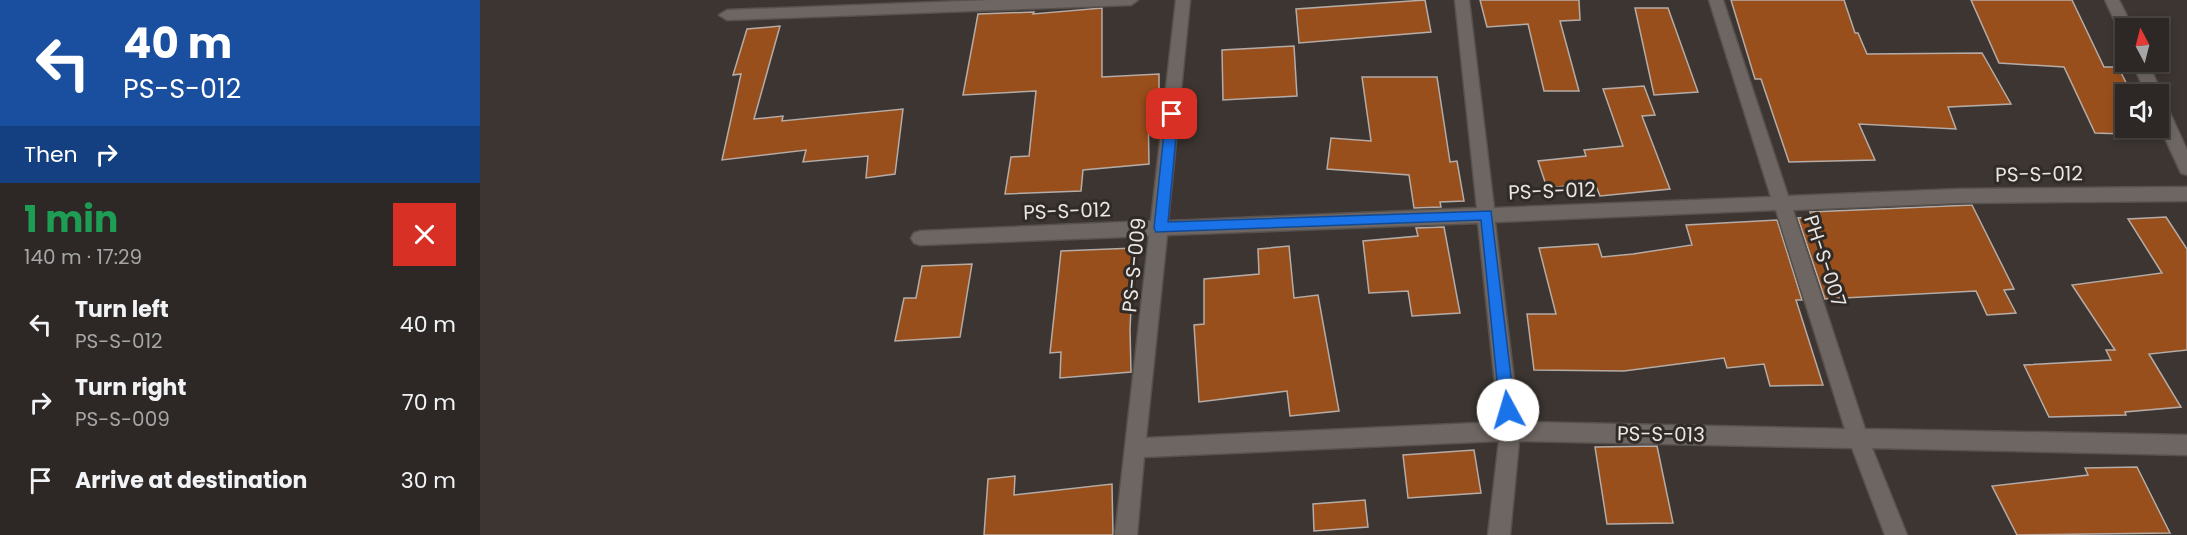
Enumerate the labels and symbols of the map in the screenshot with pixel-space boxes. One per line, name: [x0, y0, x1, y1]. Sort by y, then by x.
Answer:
north arrow: [2115, 18, 2169, 72]
pin: [1146, 88, 1197, 139]
street label: PS-S-012: [1995, 159, 2083, 189]
street label: PS-S-012: [1508, 175, 1596, 207]
street label: PS-S-012: [1023, 195, 1111, 227]
street label: PH-S-007: [1797, 211, 1853, 311]
street label: PS-S-009: [1115, 216, 1153, 314]
position arrow: [1476, 378, 1540, 442]
street label: PS-S-013: [1617, 419, 1705, 449]

